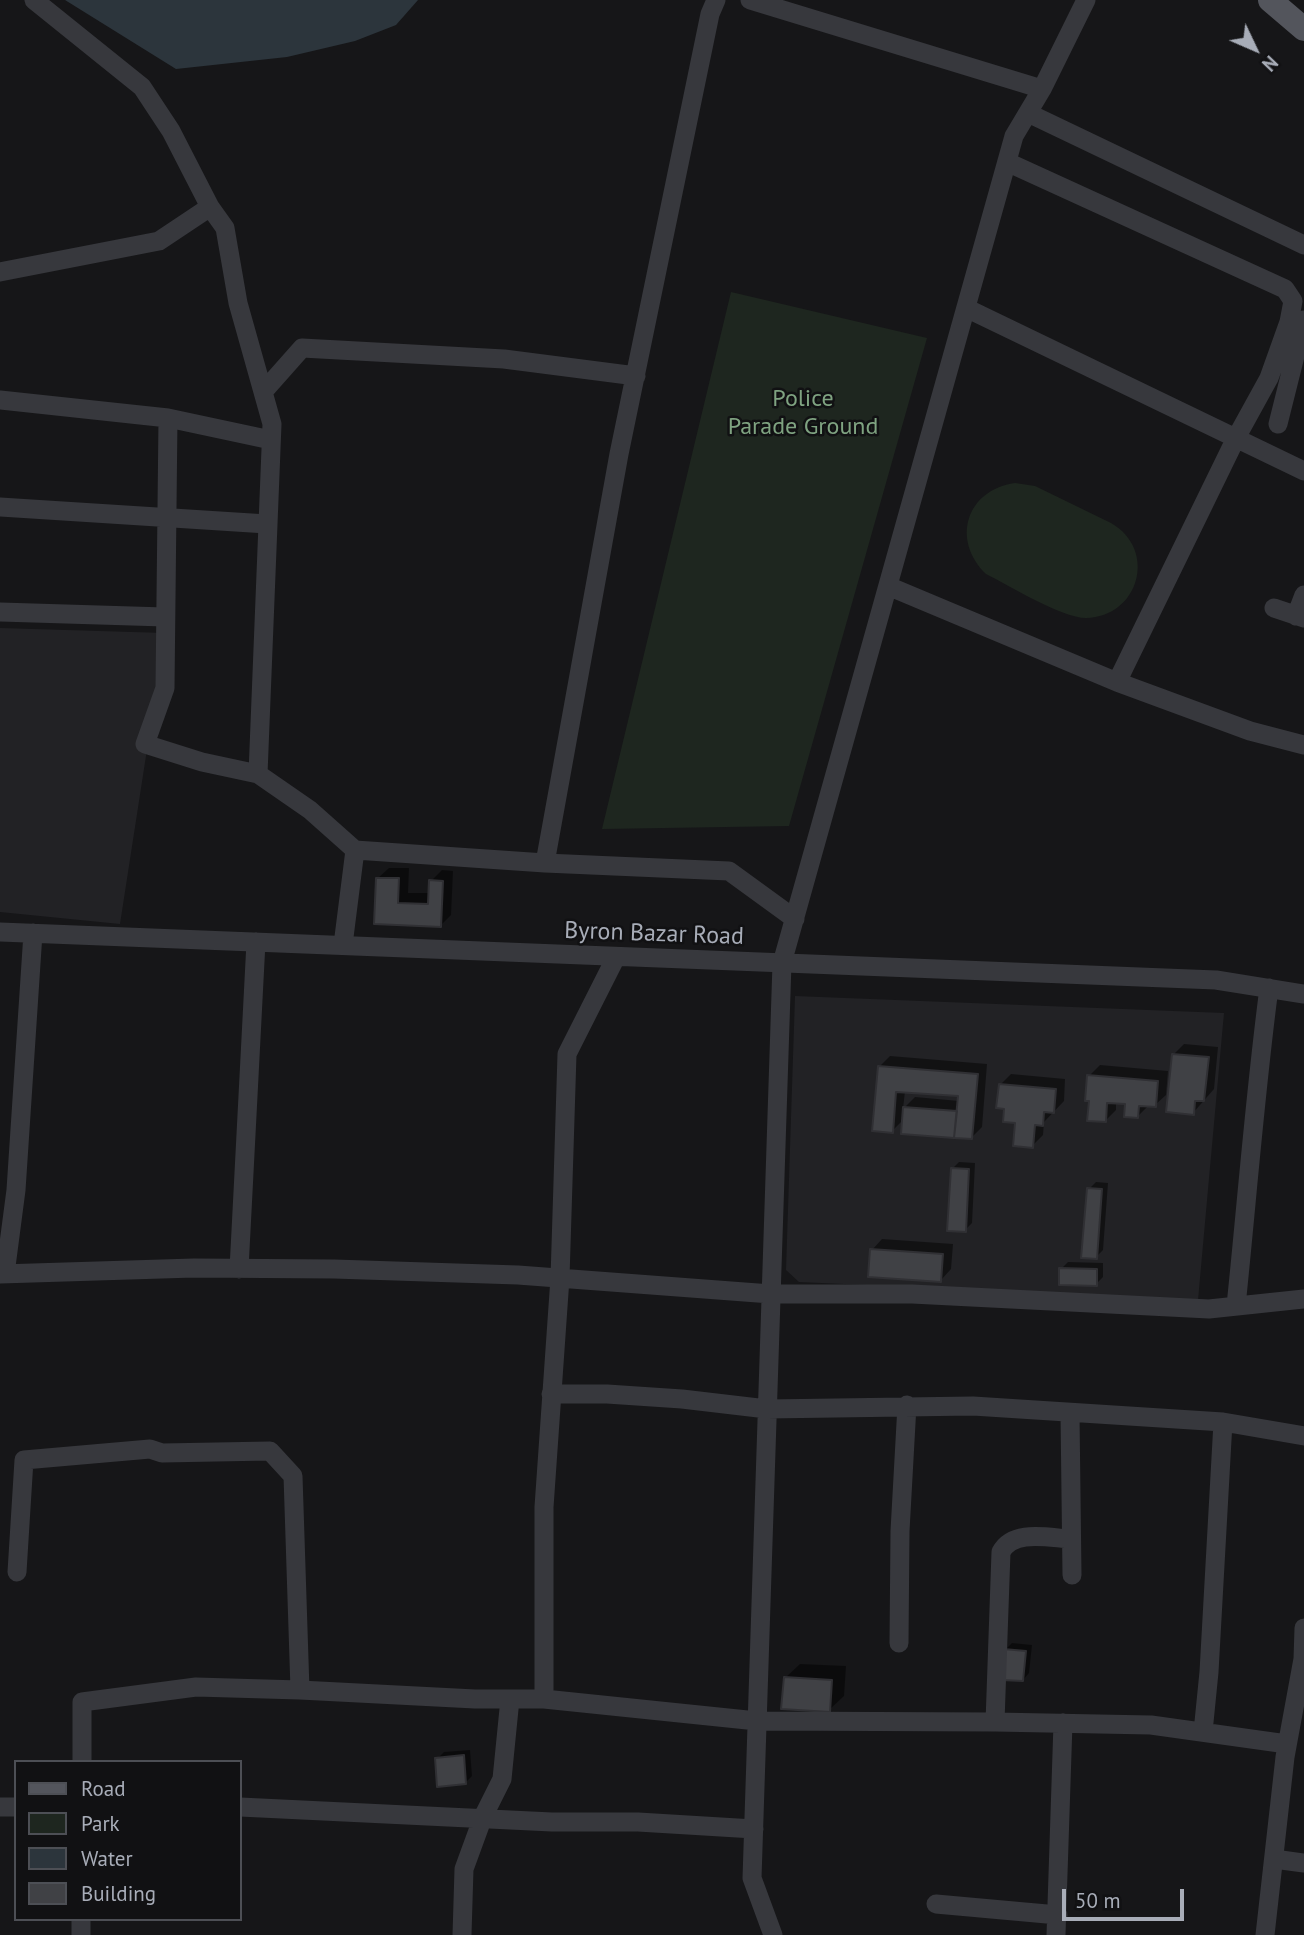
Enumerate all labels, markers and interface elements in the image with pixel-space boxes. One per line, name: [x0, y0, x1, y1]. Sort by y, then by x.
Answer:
north arrow: [1220, 14, 1290, 84]
text: N: [1257, 51, 1283, 76]
park label: Police Parade Ground: [728, 385, 878, 441]
street label: Byron Bazar Road: [564, 916, 744, 952]
legend: [14, 1760, 242, 1921]
text: Road: [81, 1775, 125, 1802]
text: Park: [81, 1810, 120, 1837]
text: Water: [81, 1845, 133, 1872]
scale bar: [1066, 1876, 1188, 1920]
text: Building: [81, 1880, 156, 1907]
text: 50 m: [1075, 1887, 1121, 1914]

